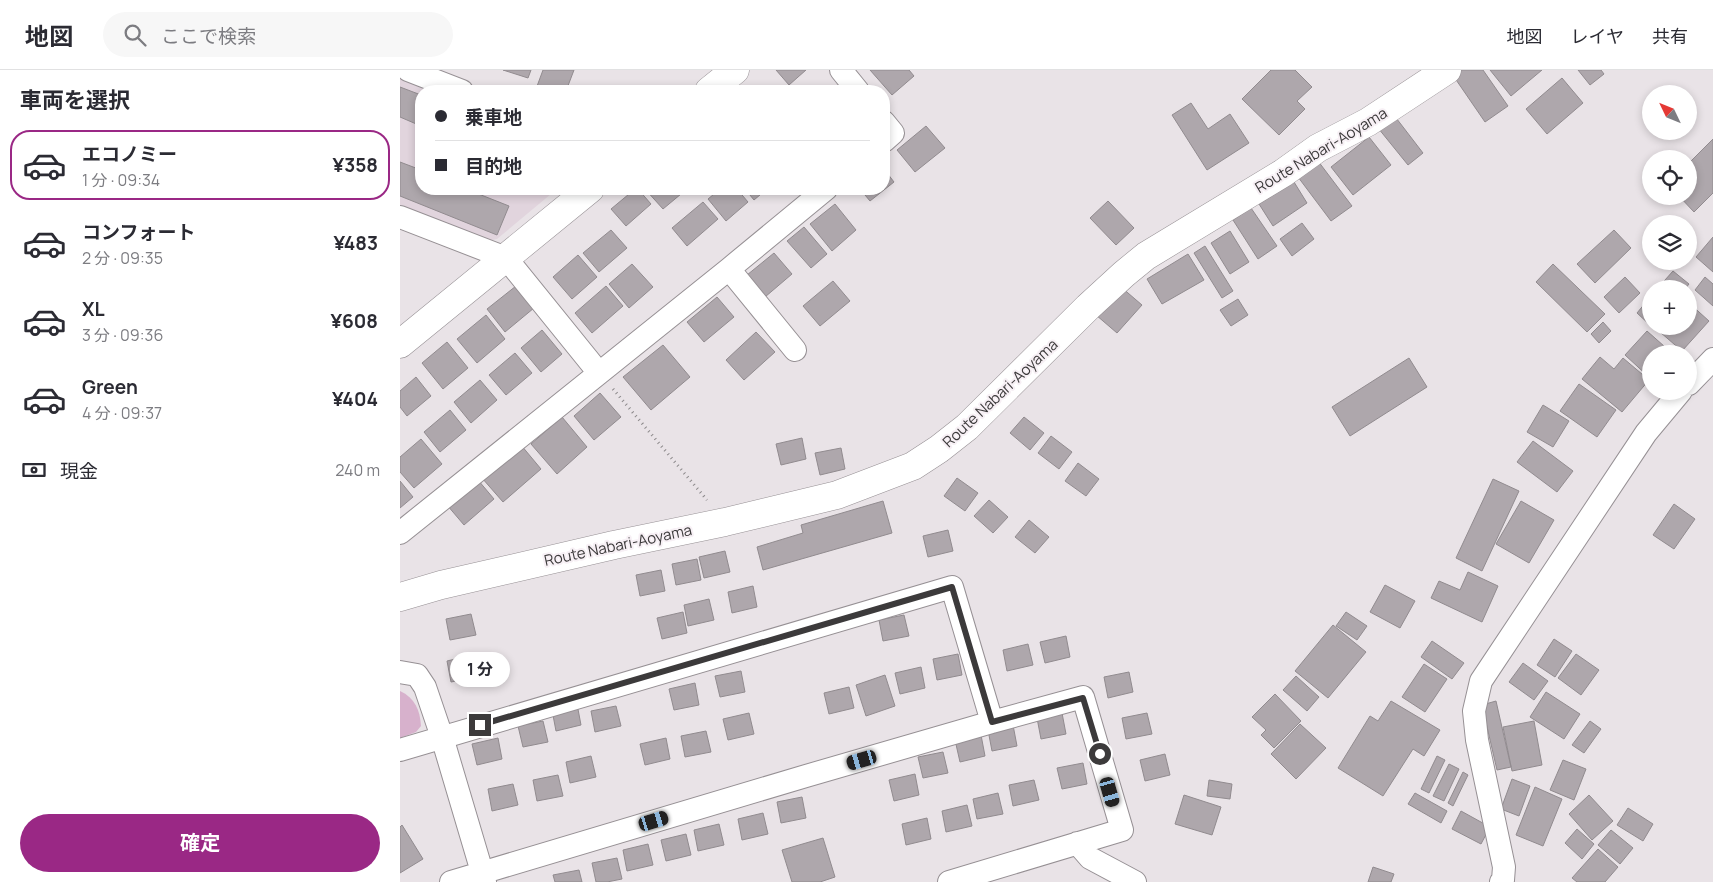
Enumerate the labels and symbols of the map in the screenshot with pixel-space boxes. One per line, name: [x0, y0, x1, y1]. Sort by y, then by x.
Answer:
north arrow: [1642, 85, 1698, 140]
street label: Route Nabari-Aoyama: [1251, 102, 1391, 198]
street label: Route Nabari-Aoyama: [938, 334, 1062, 452]
street label: Route Nabari-Aoyama: [542, 519, 694, 571]
callout: 1 分: [450, 652, 510, 688]
route end: [469, 714, 491, 736]
route start: [1089, 743, 1111, 765]
car: [845, 749, 878, 771]
car: [1098, 776, 1121, 808]
car: [637, 809, 670, 833]

